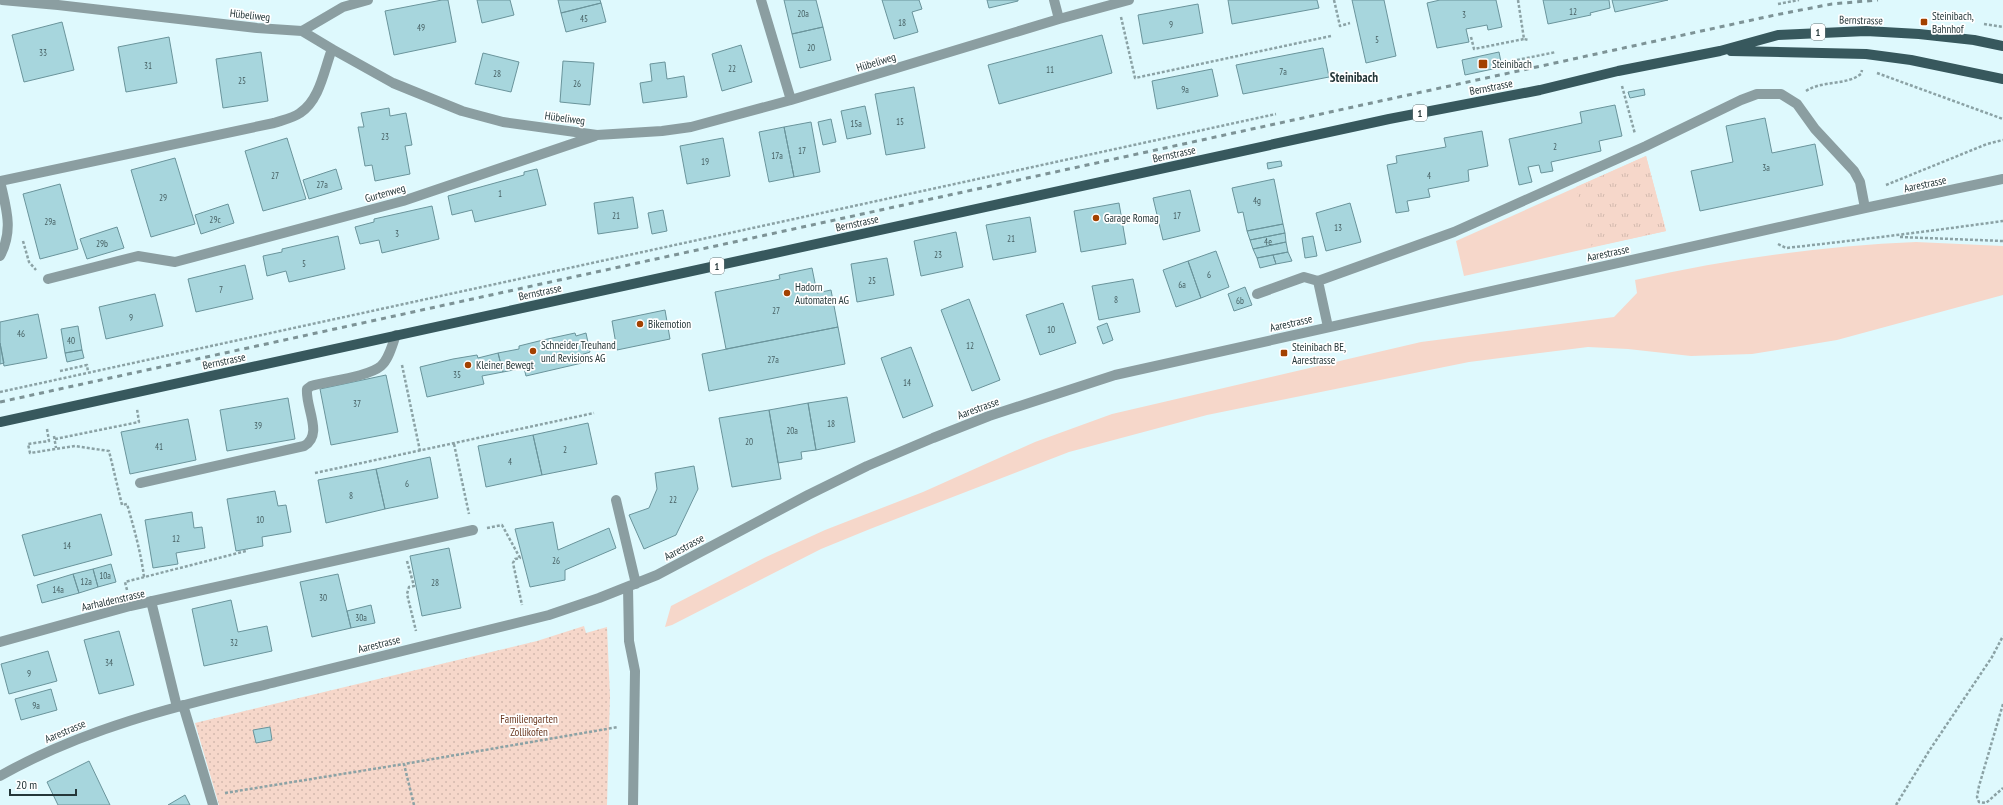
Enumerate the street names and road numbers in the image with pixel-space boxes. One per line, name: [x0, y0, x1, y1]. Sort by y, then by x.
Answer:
street label: Hübeliweg: [229, 6, 271, 24]
street label: Bernstrasse: [1839, 13, 1883, 27]
road number: 1: [1811, 24, 1825, 40]
street label: Hübeliweg: [855, 49, 898, 75]
street label: Bernstrasse: [1468, 76, 1514, 98]
road number: 1: [1413, 105, 1427, 121]
street label: Hübeliweg: [544, 108, 586, 128]
street label: Bernstrasse: [1151, 143, 1197, 165]
street label: Aarestrasse: [1902, 173, 1948, 195]
street label: Gurtenweg: [363, 181, 407, 205]
street label: Bernstrasse: [834, 212, 880, 234]
street label: Aarestrasse: [1585, 242, 1631, 264]
road number: 1: [710, 258, 724, 274]
street label: Bernstrasse: [517, 281, 563, 303]
street label: Aarestrasse: [1268, 311, 1314, 335]
street label: Bernstrasse: [201, 350, 247, 372]
street label: Aarestrasse: [955, 394, 1001, 422]
street label: Aarestrasse: [662, 530, 707, 563]
street label: Aarhaldenstrasse: [80, 586, 147, 614]
street label: Aarestrasse: [356, 632, 402, 656]
street label: Aarestrasse: [42, 716, 88, 746]

